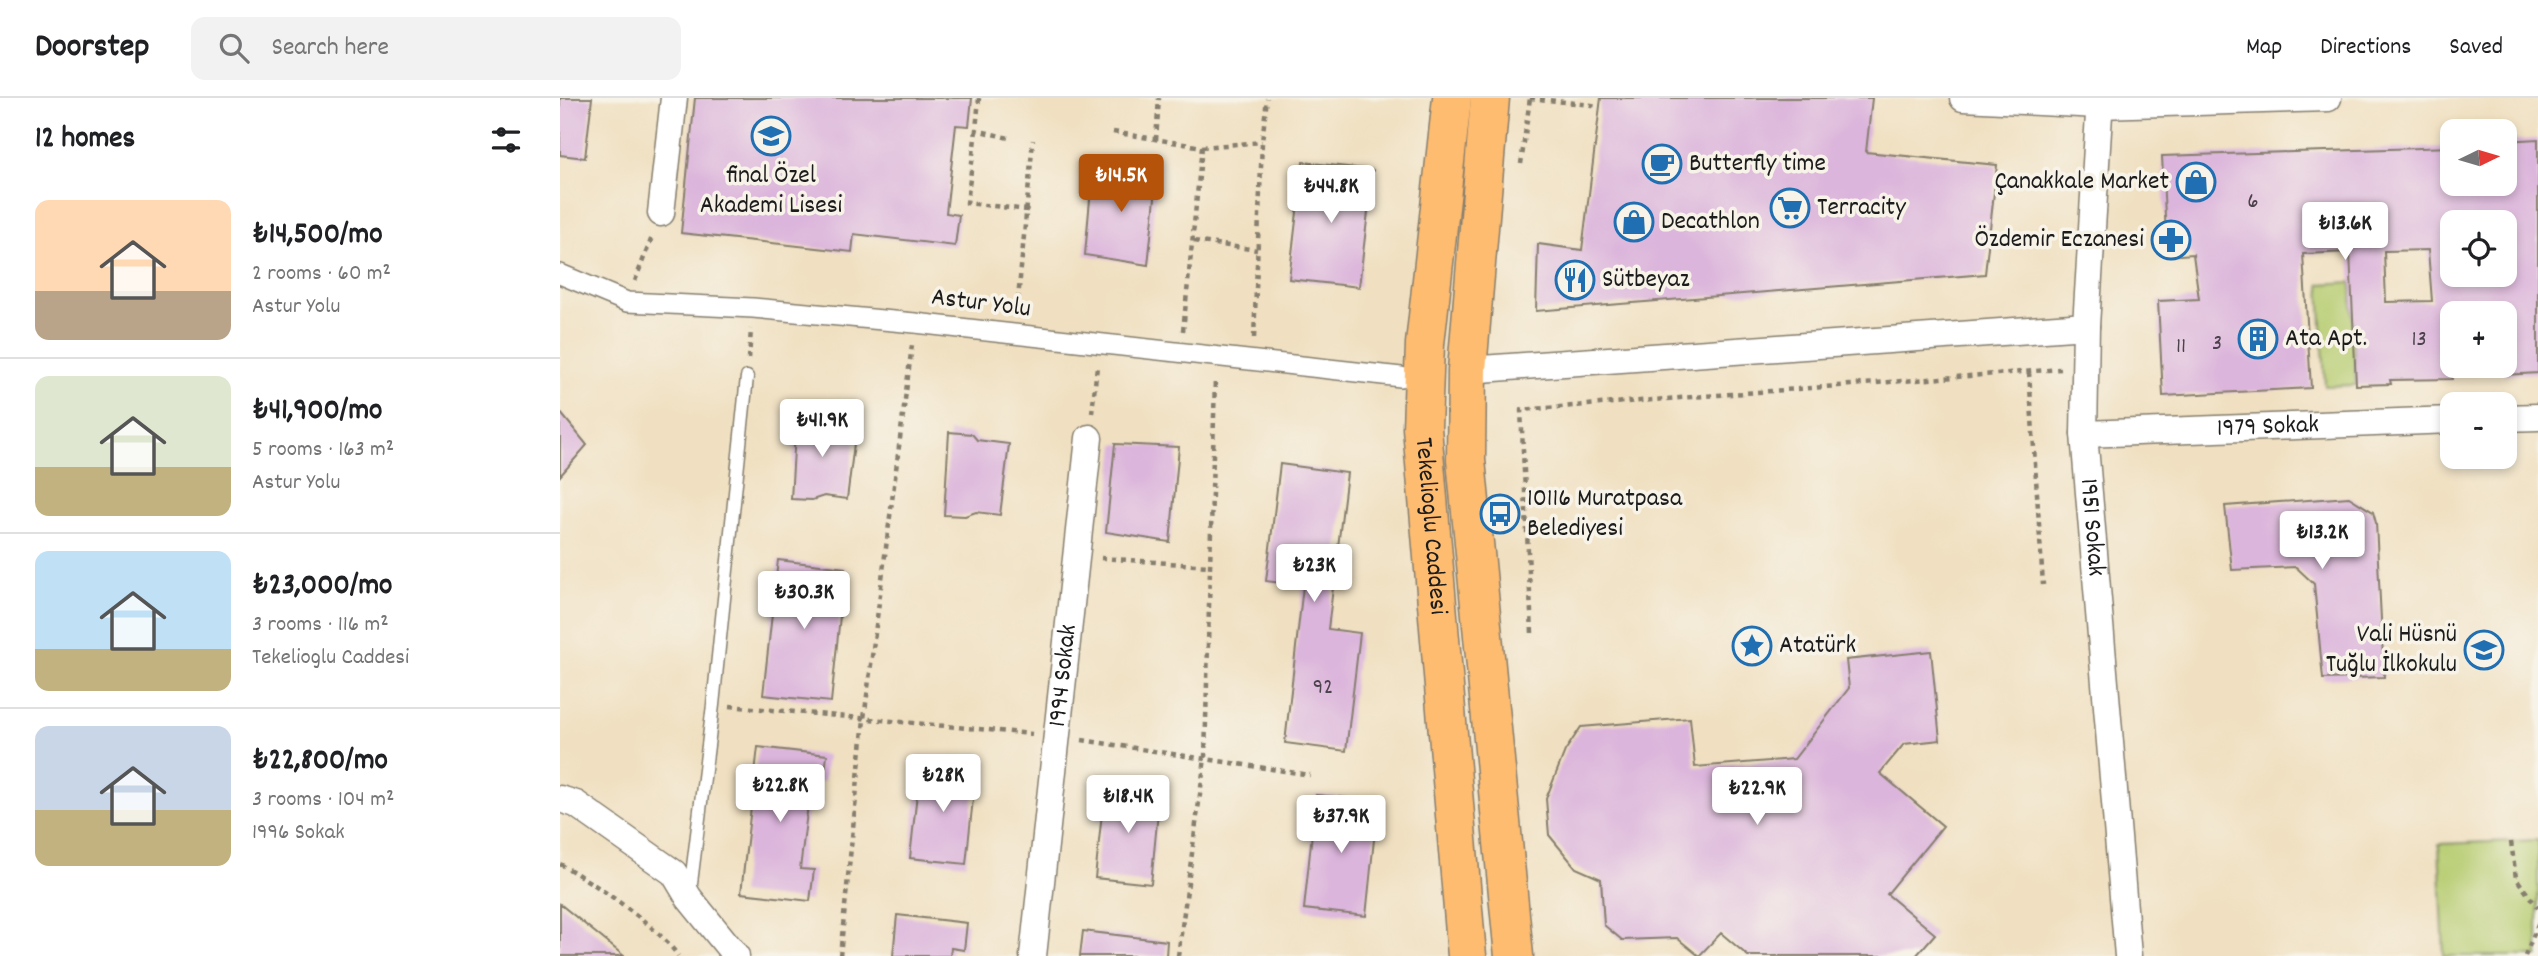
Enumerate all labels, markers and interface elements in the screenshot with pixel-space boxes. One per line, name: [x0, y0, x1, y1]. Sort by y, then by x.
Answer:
search box: [191, 17, 681, 80]
text: Doorstep: [35, 25, 149, 72]
icon: search: [215, 29, 253, 67]
text: Search here: [271, 30, 389, 67]
text: Map: [2246, 31, 2282, 65]
text: Directions: [2320, 31, 2411, 65]
text: Saved: [2449, 31, 2503, 65]
school or university icon: final Özel Akademi Lisesi: [750, 115, 792, 157]
text: 12 homes: [35, 119, 135, 162]
north arrow: [2440, 119, 2516, 196]
map controls: [2440, 119, 2517, 469]
icon: filters: [487, 121, 525, 159]
cafe icon: Butterfly time: [1641, 143, 1683, 185]
place label: Butterfly time: [1689, 146, 1826, 183]
pin: ₺14.5K: [1064, 155, 1178, 214]
place label: final Özel Akademi Lisesi: [700, 158, 843, 225]
text: ₺14.5K: [1095, 160, 1147, 193]
shop icon: Çanakkale Market: [2175, 161, 2217, 203]
place label: Çanakkale Market: [1995, 164, 2169, 201]
pin: ₺44.8K: [1274, 166, 1388, 225]
text: ₺44.8K: [1303, 171, 1359, 204]
house number: 6: [2247, 186, 2259, 219]
supermarket icon: Terracity: [1769, 187, 1811, 229]
place label: Terracity: [1817, 190, 1906, 227]
shop icon: Decathlon: [1613, 201, 1655, 243]
pin: ₺13.6K: [2288, 202, 2402, 262]
place label: Decathlon: [1661, 204, 1760, 241]
text: ₺13.6K: [2318, 208, 2372, 241]
button: locate: [2440, 210, 2517, 287]
text: ₺14,500/mo: [252, 215, 383, 258]
pharmacy icon: Özdemir Eczanesi: [2150, 219, 2192, 261]
place label: Özdemir Eczanesi: [1975, 222, 2144, 259]
icon: home: [91, 228, 175, 312]
text: 2 rooms · 60 m²: [252, 258, 391, 291]
restaurant icon: Sütbeyaz: [1554, 259, 1596, 301]
place label: Sütbeyaz: [1602, 262, 1690, 299]
street label: Astur Yolu: [929, 280, 1033, 328]
text: Astur Yolu: [252, 291, 340, 324]
button: +: [2440, 301, 2517, 378]
building icon: Ata Apt.: [2237, 318, 2279, 360]
place label: Ata Apt.: [2285, 321, 2367, 358]
house number: 13: [2411, 324, 2427, 357]
house number: 3: [2212, 328, 2222, 361]
house number: 11: [2176, 331, 2186, 364]
text: ₺41,900/mo: [252, 391, 382, 434]
button: −: [2440, 392, 2517, 469]
pin: ₺41.9K: [765, 400, 879, 459]
icon: home: [91, 404, 175, 488]
text: ₺41.9K: [796, 405, 848, 438]
street label: 1979 Sokak: [2216, 407, 2320, 447]
text: 5 rooms · 163 m²: [252, 434, 394, 467]
street label: Tekelioglu Caddesi: [1404, 436, 1456, 617]
text: Astur Yolu: [252, 467, 340, 500]
street label: 1951 Sokak: [2069, 477, 2114, 578]
place label: 10116 Muratpasa Belediyesi: [1527, 481, 1683, 548]
bus stop icon: 10116 Muratpasa Belediyesi: [1479, 493, 1521, 535]
pin: ₺13.2K: [2265, 512, 2379, 571]
text: ₺13.2K: [2296, 517, 2348, 550]
pin: ₺23K: [1273, 545, 1355, 604]
text: ₺23K: [1292, 550, 1336, 583]
text: ₺23,000/mo: [252, 566, 392, 609]
pin: ₺30.3K: [747, 572, 861, 631]
text: ₺30.3K: [774, 577, 834, 610]
icon: home: [91, 579, 175, 663]
text: 3 rooms · 116 m²: [252, 609, 389, 642]
place label: Vali Hüsnü Tuğlu İlkokulu: [2326, 617, 2457, 684]
street label: 1994 Sokak: [1039, 622, 1087, 729]
place icon: Atatürk: [1731, 625, 1773, 667]
place label: Atatürk: [1779, 628, 1856, 665]
school or university icon: Vali Hüsnü Tuğlu İlkokulu: [2463, 629, 2505, 671]
text: Tekelioglu Caddesi: [252, 642, 409, 675]
house number: 92: [1313, 672, 1333, 705]
text: ₺22,800/mo: [252, 741, 388, 784]
icon: home: [91, 754, 175, 838]
pin: ₺28K: [902, 754, 984, 814]
text: ₺28K: [922, 760, 964, 793]
pin: ₺22.8K: [723, 764, 837, 824]
pin: ₺22.9K: [1700, 768, 1814, 827]
text: ₺22.8K: [752, 770, 808, 803]
text: ₺22.9K: [1728, 773, 1786, 806]
pin: ₺18.4K: [1071, 776, 1185, 835]
text: ₺18.4K: [1102, 781, 1154, 814]
text: 3 rooms · 104 m²: [252, 784, 394, 817]
pin: ₺37.9K: [1284, 796, 1398, 855]
text: ₺37.9K: [1313, 801, 1369, 834]
text: 1996 Sokak: [252, 817, 345, 850]

